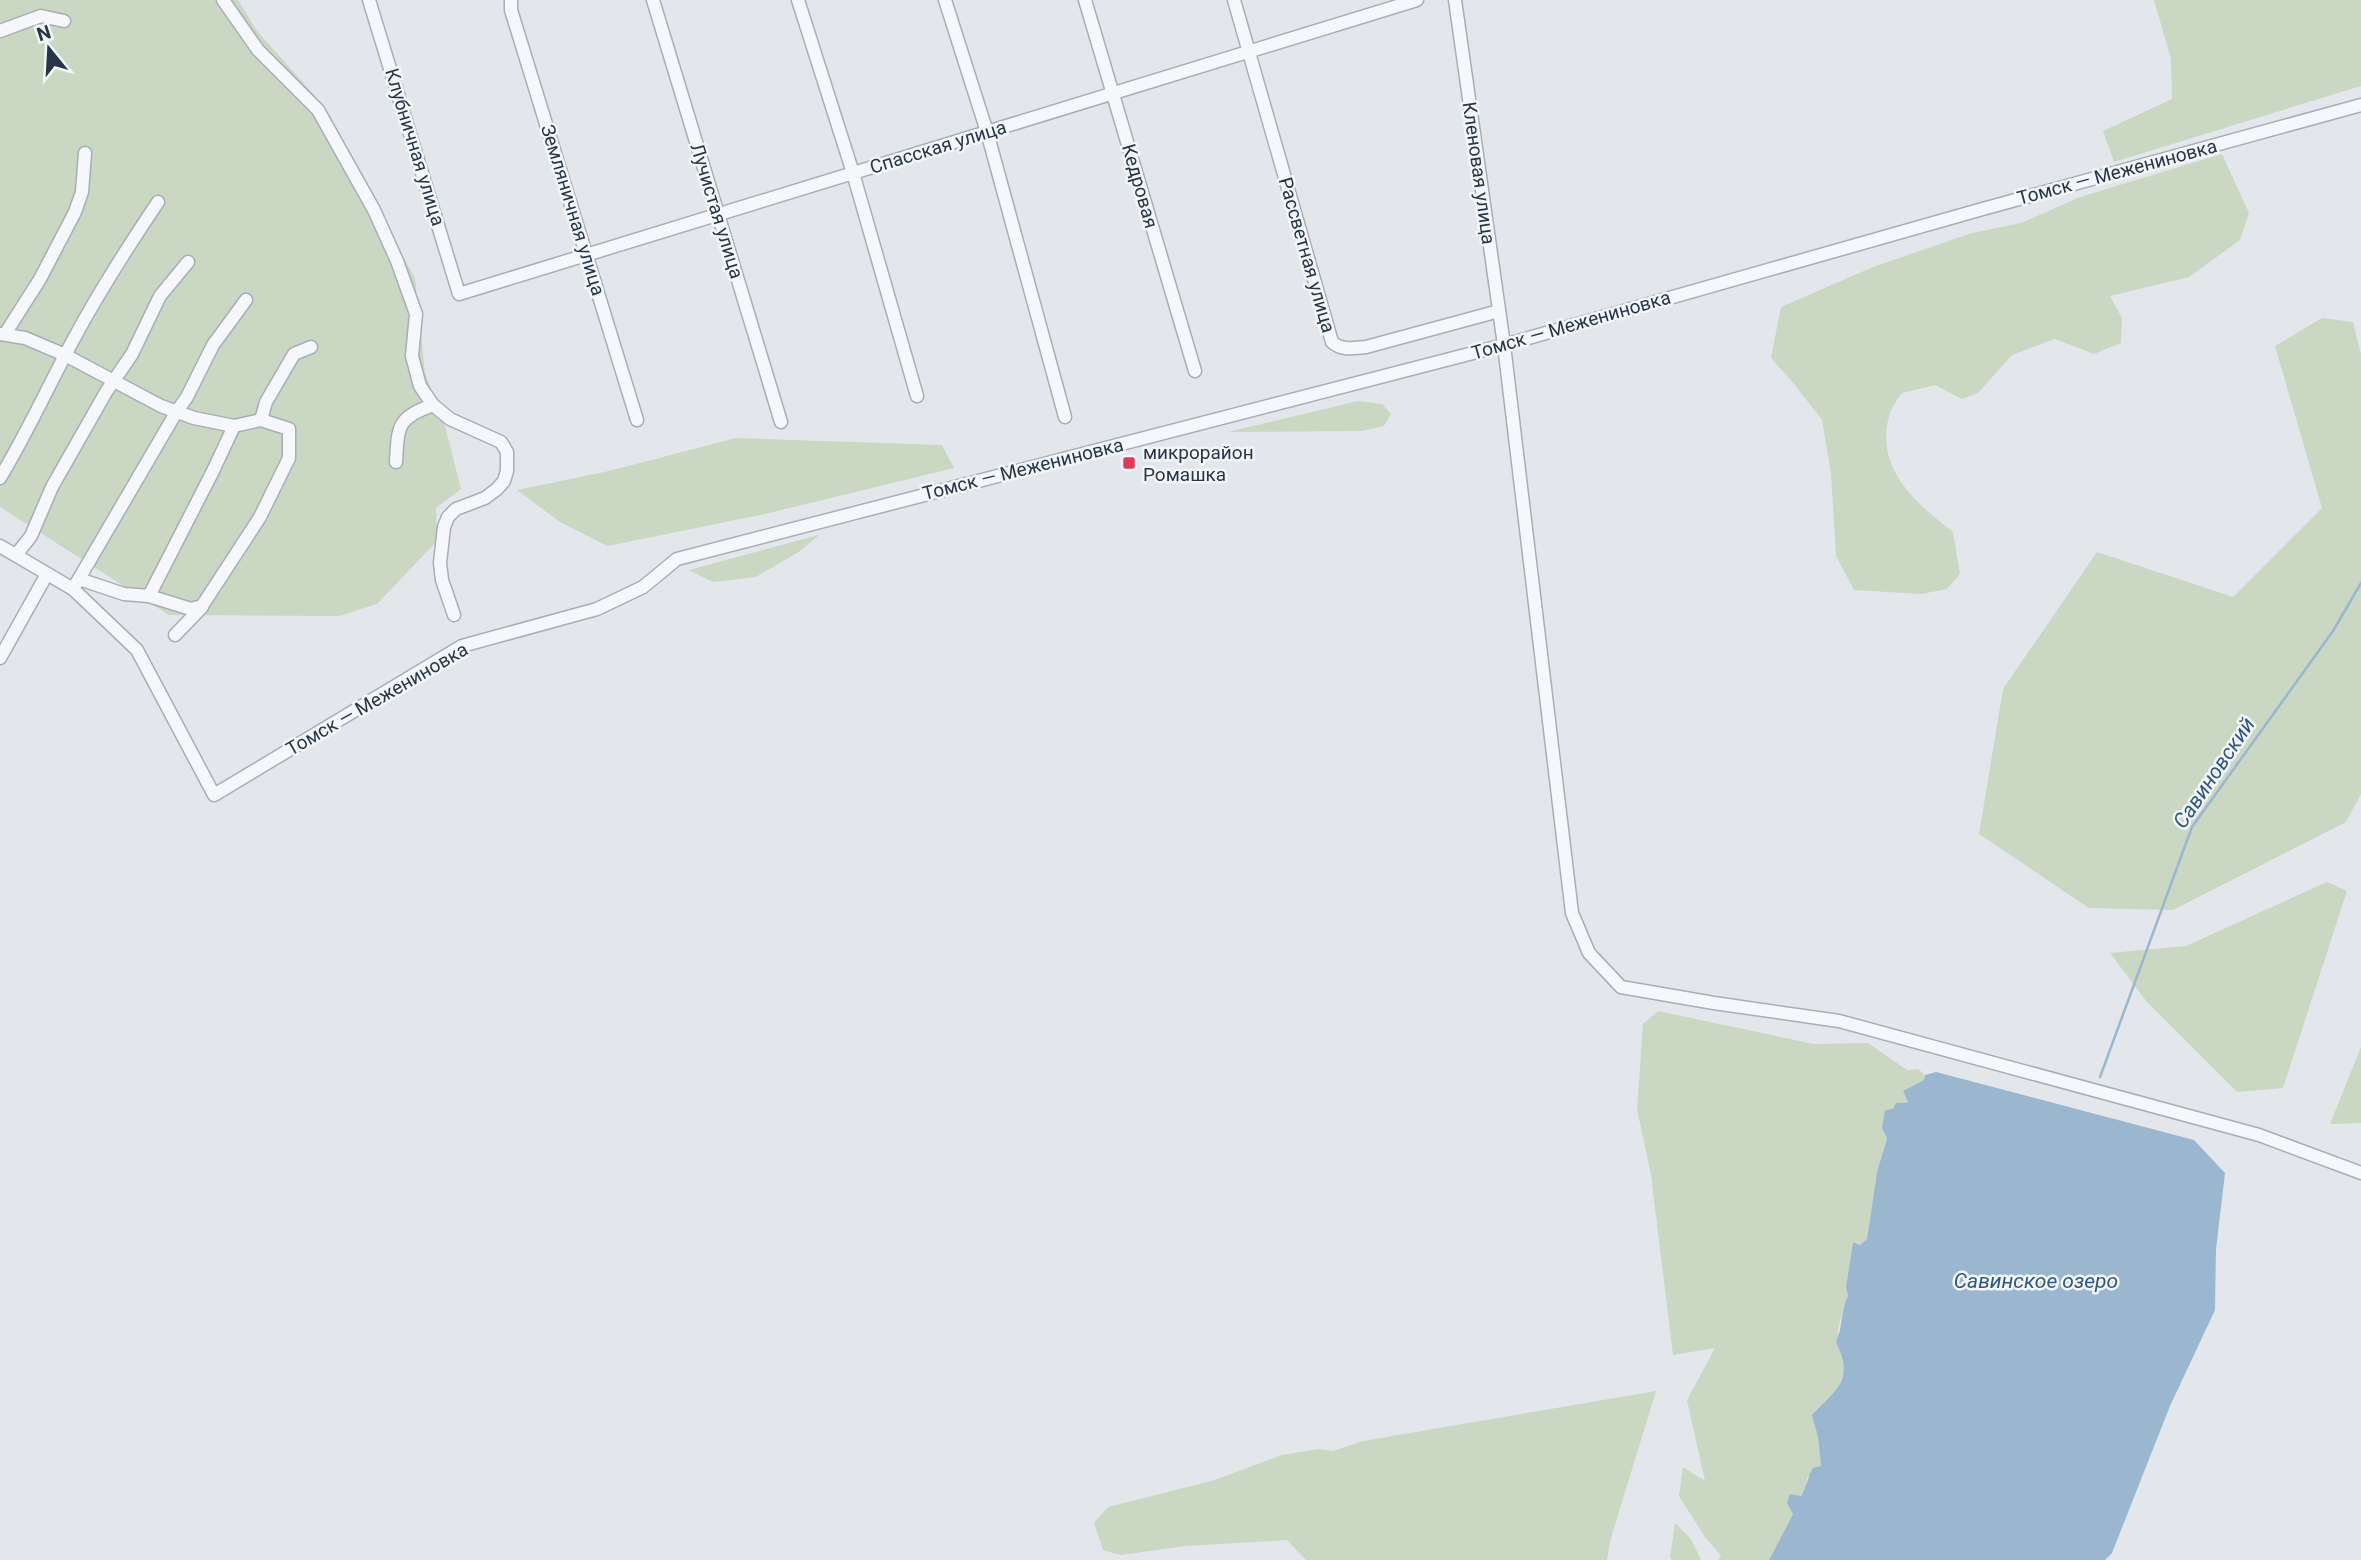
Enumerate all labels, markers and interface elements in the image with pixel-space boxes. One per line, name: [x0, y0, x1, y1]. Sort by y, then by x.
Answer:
north arrow: [14, 14, 84, 84]
text: N: [34, 20, 54, 46]
street label: Клубничная улица: [380, 66, 450, 228]
street label: Кленовая улица: [1458, 100, 1500, 246]
street label: Спасская улица: [867, 115, 1009, 179]
street label: Земляничная улица: [536, 122, 610, 298]
street label: Томск — Межениновка: [2014, 134, 2220, 210]
street label: Лучистая улица: [685, 141, 749, 281]
street label: Кедровая: [1117, 141, 1163, 231]
street label: Рассветная улица: [1274, 175, 1340, 335]
street label: Томск — Межениновка: [1469, 286, 1673, 364]
street label: Томск — Межениновка: [920, 433, 1126, 505]
place label: микрорайон Ромашка: [1143, 441, 1254, 486]
marker: микрорайон Ромашка: [1121, 455, 1137, 471]
street label: Томск — Межениновка: [282, 638, 472, 760]
water label: Савиновский: [2168, 713, 2260, 833]
water label: Савинское озеро: [1954, 1269, 2118, 1293]

